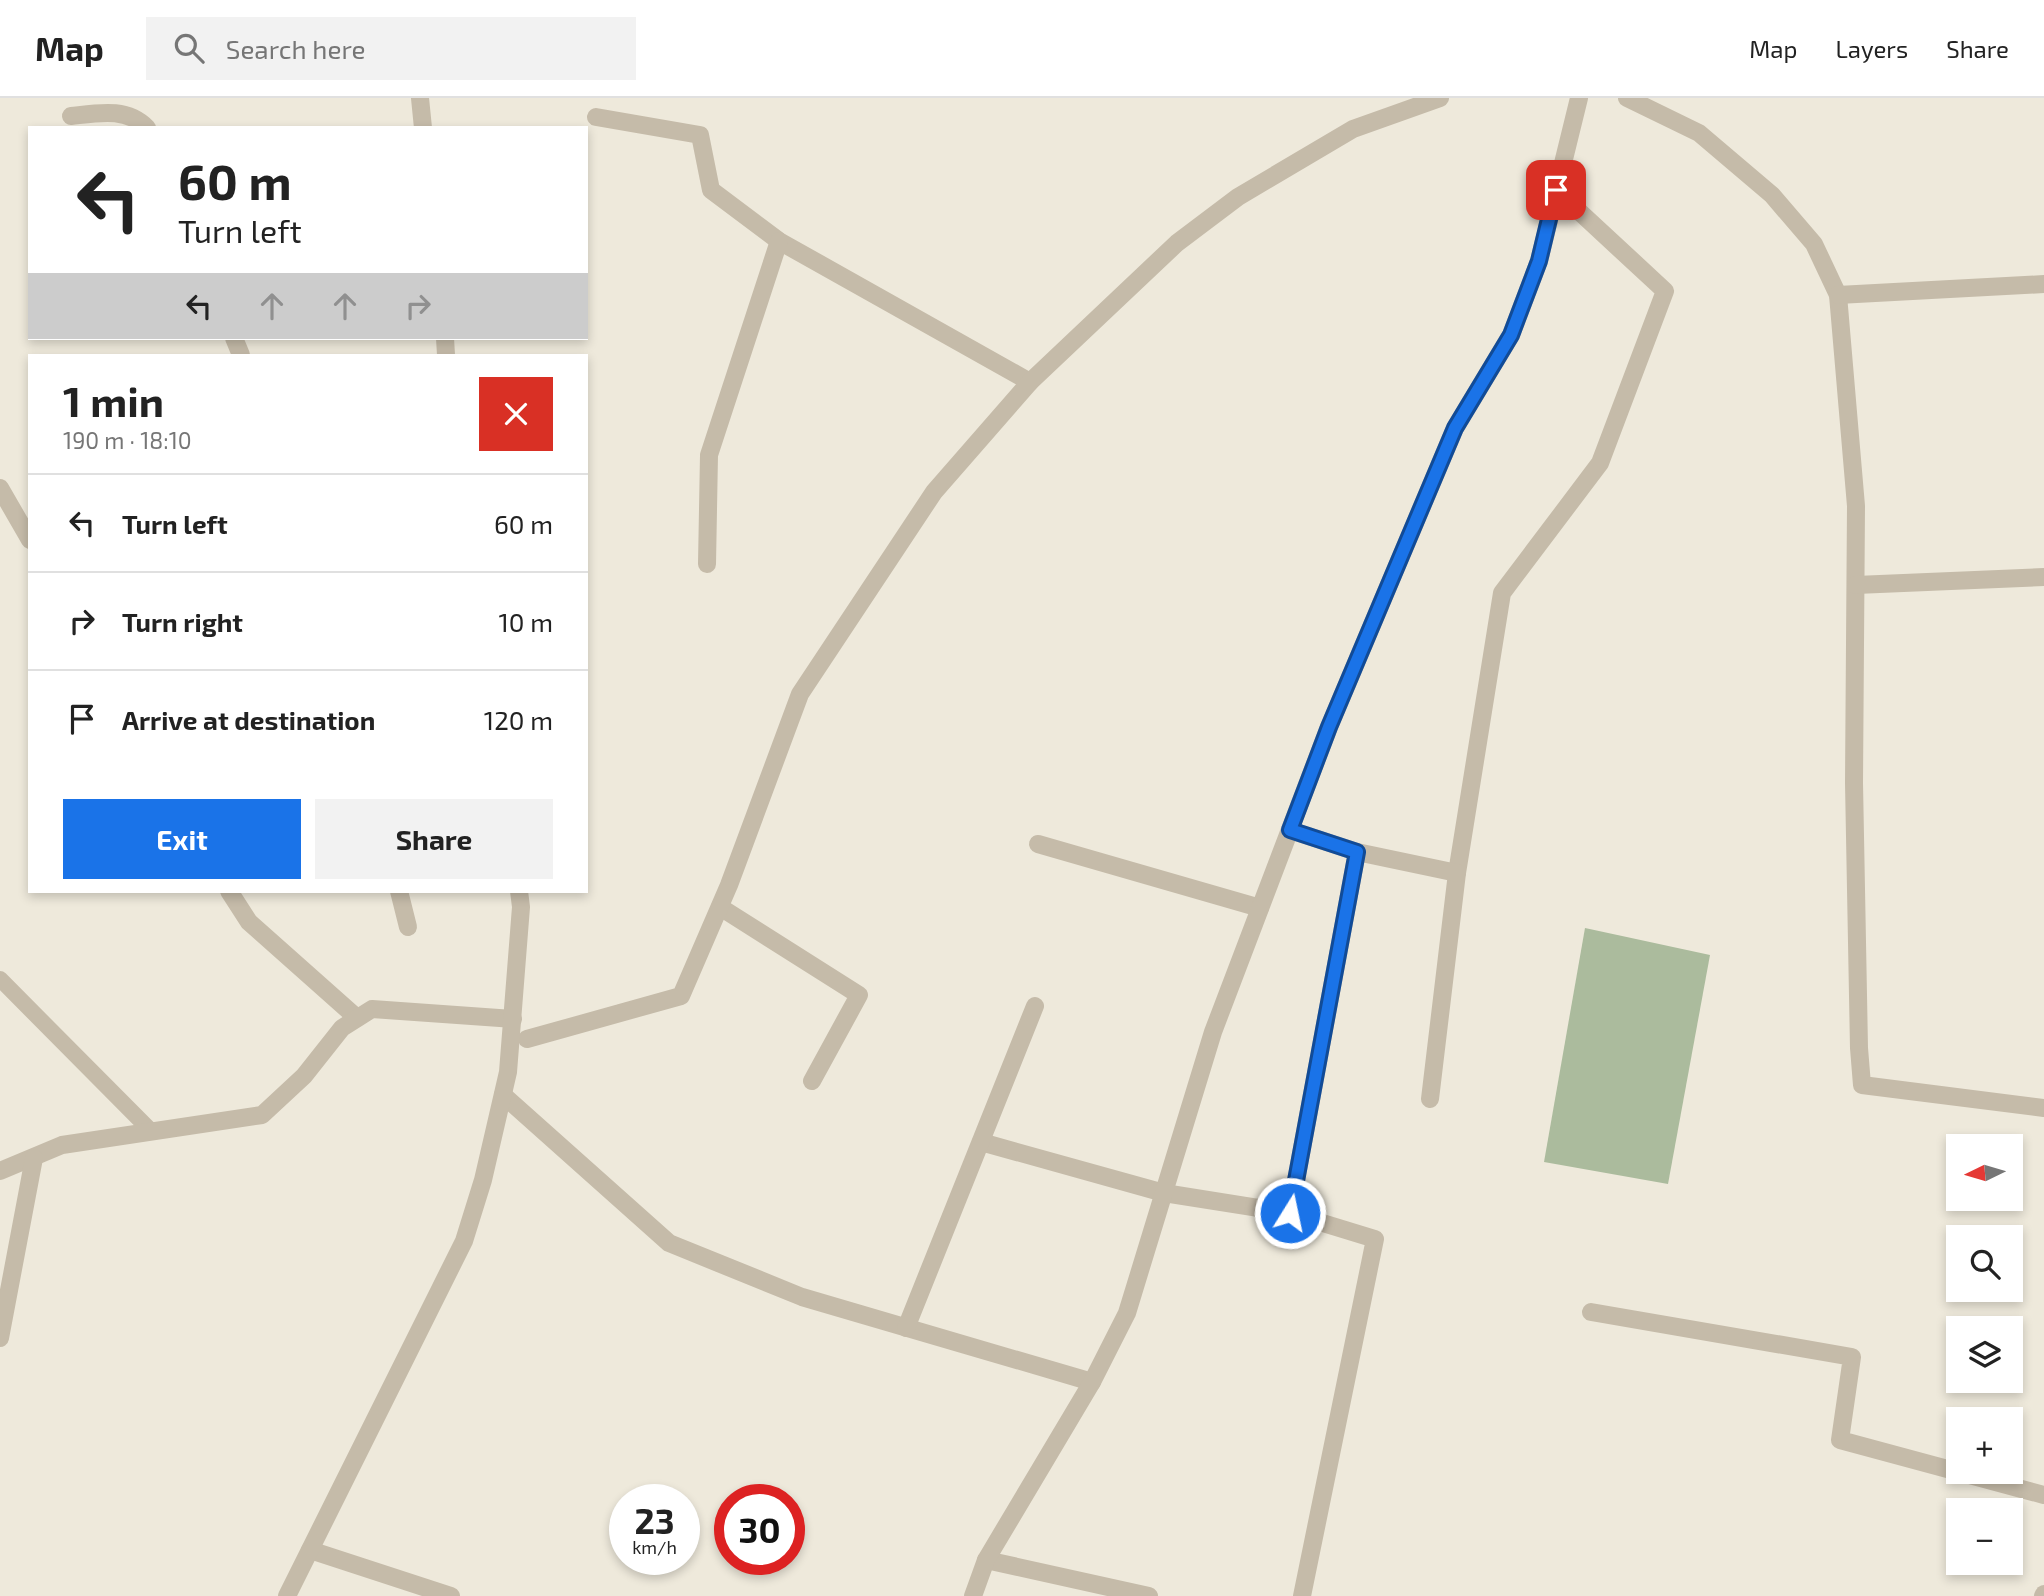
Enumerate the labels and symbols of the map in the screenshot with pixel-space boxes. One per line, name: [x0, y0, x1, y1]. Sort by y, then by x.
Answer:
pin: [1526, 160, 1586, 220]
north arrow: [1946, 1134, 2023, 1211]
position arrow: [1253, 1176, 1327, 1250]
speed limit sign: 30: [714, 1484, 805, 1575]

